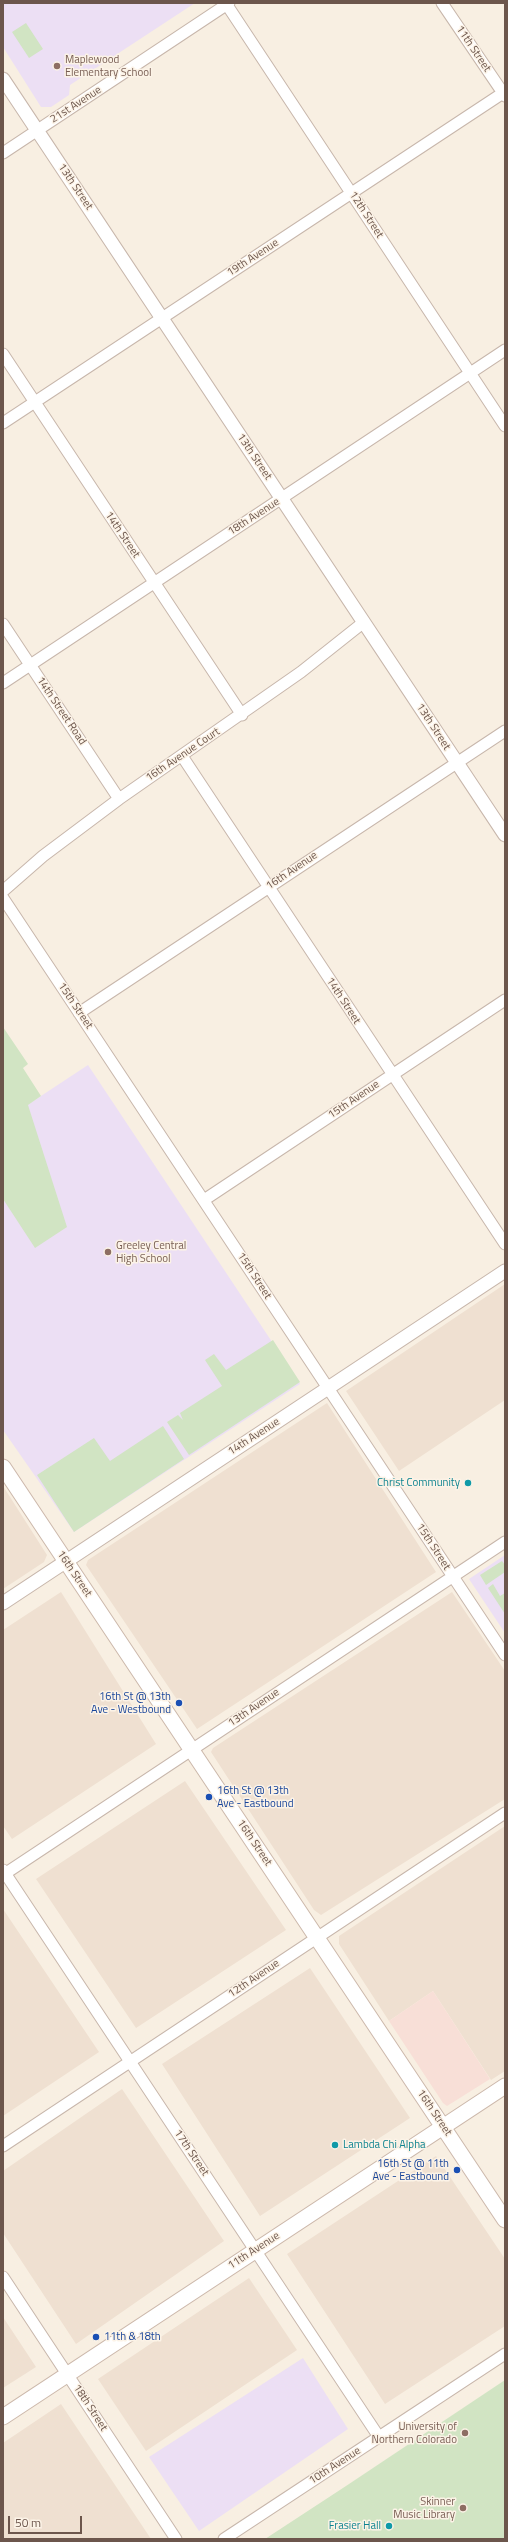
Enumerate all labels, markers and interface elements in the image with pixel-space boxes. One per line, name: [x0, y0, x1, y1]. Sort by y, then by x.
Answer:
street label: 11th Street: [453, 23, 493, 75]
place label: Maplewood Elementary School: [65, 53, 152, 79]
marker: Maplewood Elementary School: [52, 61, 62, 71]
street label: 21st Avenue: [48, 84, 104, 126]
street label: 13th Street: [55, 161, 95, 213]
street label: 12th Street: [346, 189, 386, 241]
street label: 19th Avenue: [225, 236, 281, 280]
street label: 13th Street: [234, 431, 274, 483]
street label: 18th Avenue: [226, 495, 282, 539]
street label: 14th Street: [102, 509, 142, 561]
street label: 14th Street Road: [33, 675, 89, 747]
street label: 13th Street: [413, 701, 453, 753]
street label: 16th Avenue Court: [143, 725, 223, 785]
street label: 16th Avenue: [264, 849, 320, 893]
street label: 14th Street: [323, 975, 363, 1027]
street label: 15th Street: [55, 980, 95, 1032]
street label: 15th Avenue: [326, 1078, 382, 1122]
place label: Greeley Central High School: [116, 1239, 186, 1265]
marker: Greeley Central High School: [103, 1247, 113, 1257]
street label: 15th Street: [234, 1250, 274, 1302]
street label: 14th Avenue: [226, 1415, 282, 1459]
place label: Christ Community: [377, 1476, 460, 1490]
marker: Christ Community: [463, 1478, 473, 1488]
street label: 15th Street: [413, 1521, 453, 1573]
street label: 16th Street: [54, 1548, 94, 1600]
street label: 13th Avenue: [226, 1686, 282, 1730]
place label: 16th St @ 13th Ave - Westbound: [91, 1690, 171, 1716]
marker: 16th St @ 13th Ave - Westbound: [174, 1698, 184, 1708]
place label: 16th St @ 13th Ave - Eastbound: [217, 1784, 293, 1810]
marker: 16th St @ 13th Ave - Eastbound: [204, 1792, 214, 1802]
street label: 16th Street: [234, 1817, 274, 1869]
street label: 12th Avenue: [226, 1957, 282, 2001]
street label: 16th Street: [414, 2087, 454, 2139]
street label: 17th Street: [171, 2127, 211, 2179]
place label: Lambda Chi Alpha: [343, 2138, 426, 2152]
marker: Lambda Chi Alpha: [330, 2140, 340, 2150]
place label: 16th St @ 11th Ave - Eastbound: [373, 2157, 449, 2183]
marker: 16th St @ 11th Ave - Eastbound: [452, 2165, 462, 2175]
street label: 11th Avenue: [226, 2229, 282, 2273]
place label: 11th & 18th: [104, 2330, 161, 2344]
marker: 11th & 18th: [91, 2332, 101, 2342]
street label: 18th Street: [70, 2382, 110, 2434]
place label: University of Northern Colorado: [372, 2420, 457, 2446]
marker: University of Northern Colorado: [460, 2428, 470, 2438]
street label: 10th Avenue: [307, 2444, 363, 2488]
place label: Skinner Music Library: [393, 2495, 455, 2521]
marker: Skinner Music Library: [458, 2503, 468, 2513]
scale bar: [10, 2508, 84, 2534]
text: 50 m: [15, 2513, 41, 2532]
place label: Frasier Hall: [329, 2519, 381, 2533]
marker: Frasier Hall: [384, 2521, 394, 2531]

